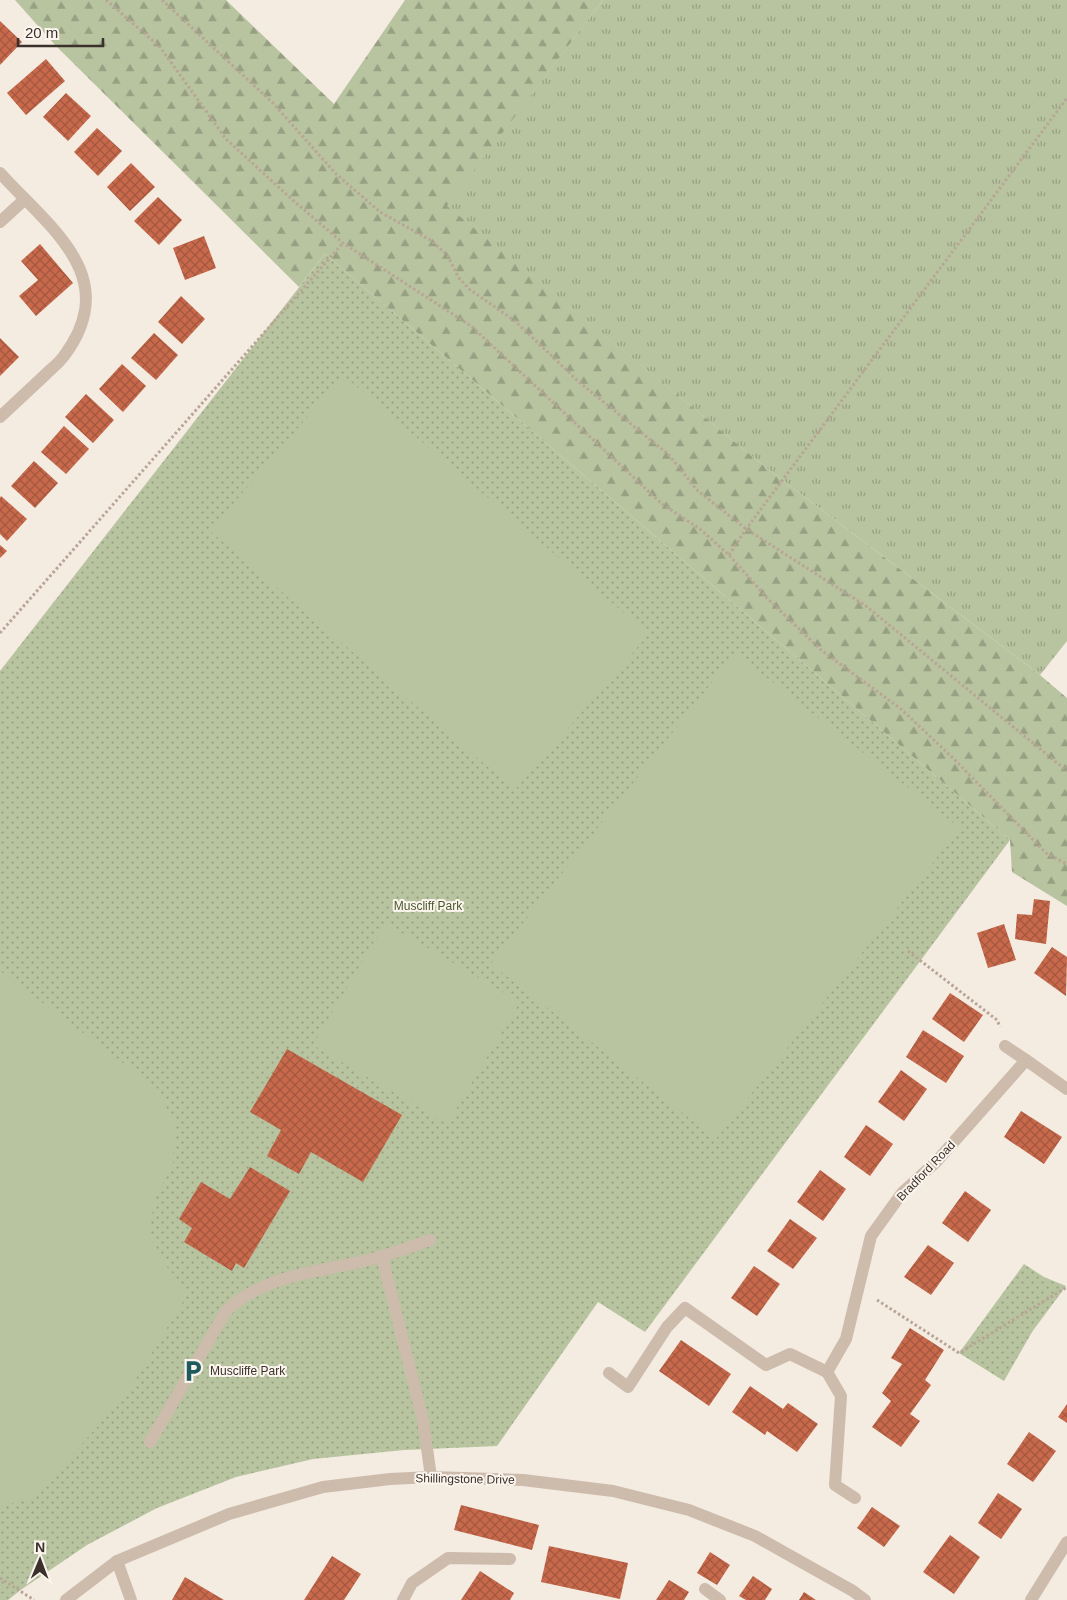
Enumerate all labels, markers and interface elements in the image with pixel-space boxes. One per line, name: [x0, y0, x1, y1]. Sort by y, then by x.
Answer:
scale bar: [18, 15, 102, 47]
text: 20 m: [25, 24, 58, 41]
park label: Muscliff Park: [394, 899, 463, 913]
street label: Bradford Road: [894, 1138, 958, 1204]
parking icon: Muscliffe Park: [180, 1358, 206, 1384]
place label: Muscliffe Park: [210, 1364, 286, 1378]
street label: Shillingstone Drive: [415, 1471, 515, 1487]
north arrow: [15, 1535, 65, 1585]
text: N: [35, 1539, 45, 1555]

